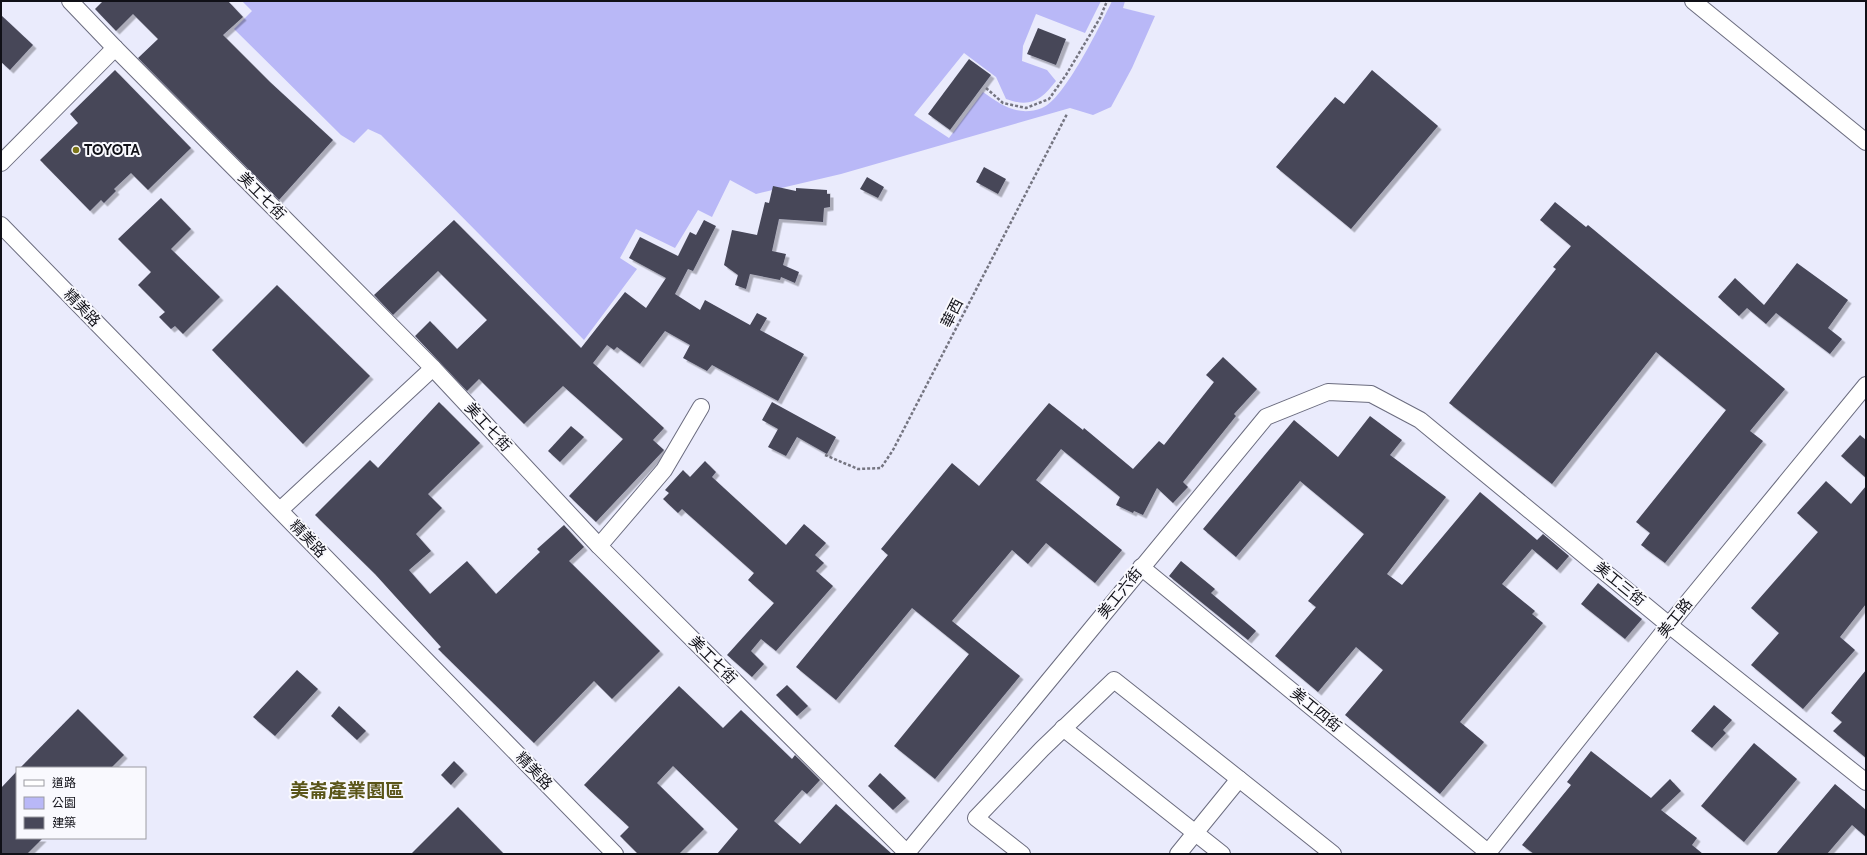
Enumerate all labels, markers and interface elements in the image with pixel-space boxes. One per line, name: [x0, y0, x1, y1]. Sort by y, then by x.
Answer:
place label: TOYOTA: [84, 141, 141, 159]
marker: TOYOTA: [71, 145, 81, 155]
street label: 美工七街: [234, 168, 290, 224]
street label: 精美路: [60, 286, 104, 330]
street label: 華西: [937, 296, 967, 330]
street label: 美工七街: [461, 399, 515, 455]
street label: 精美路: [286, 517, 330, 561]
street label: 美工三街: [1591, 558, 1649, 610]
street label: 美工六街: [1094, 564, 1146, 622]
street label: 美工路: [1654, 595, 1696, 641]
street label: 美工七街: [685, 632, 741, 688]
street label: 美工四街: [1287, 684, 1345, 736]
street label: 精美路: [512, 749, 556, 793]
legend: [16, 767, 146, 839]
text: 道路: [52, 775, 76, 790]
district label: 美崙產業園區: [290, 779, 404, 802]
text: 公園: [52, 795, 76, 810]
text: 建築: [52, 815, 76, 830]

